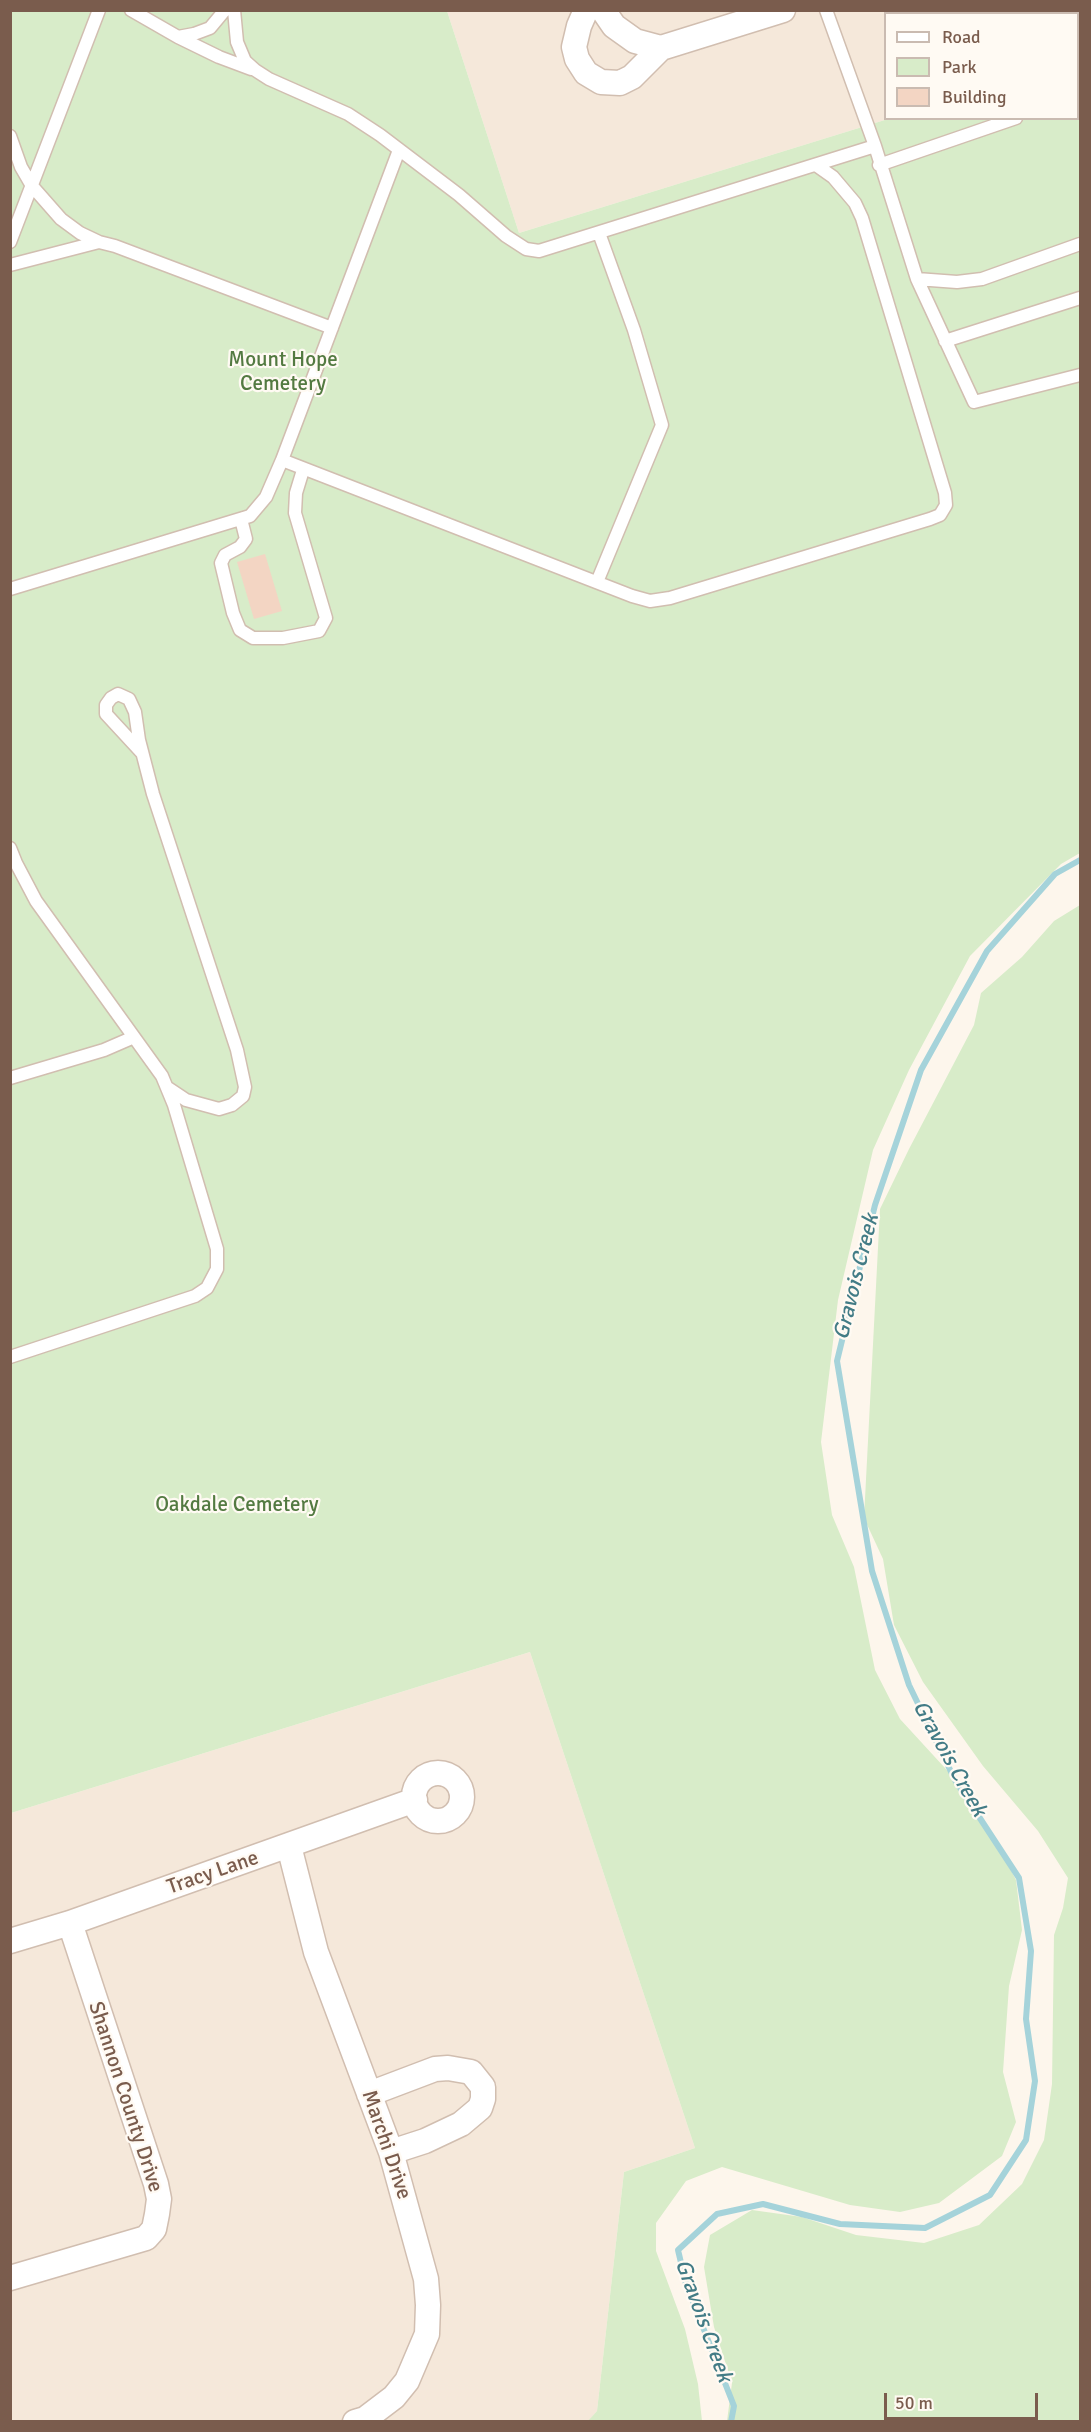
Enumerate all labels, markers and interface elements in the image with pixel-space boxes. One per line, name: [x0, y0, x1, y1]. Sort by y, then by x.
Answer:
legend: [884, 12, 1079, 120]
text: Road: [942, 26, 981, 48]
text: Park: [942, 56, 977, 78]
text: Building: [942, 86, 1006, 108]
park label: Mount Hope Cemetery: [228, 347, 338, 397]
water label: Gravois Creek: [829, 1211, 885, 1343]
park label: Oakdale Cemetery: [155, 1492, 319, 1518]
water label: Gravois Creek: [906, 1696, 992, 1822]
street label: Tracy Lane: [164, 1846, 262, 1900]
street label: Shannon County Drive: [82, 1999, 168, 2195]
street label: Marchi Drive: [356, 2087, 416, 2203]
water label: Gravois Creek: [669, 2256, 737, 2386]
scale bar: [887, 2381, 1042, 2419]
text: 50 m: [895, 2392, 933, 2414]

